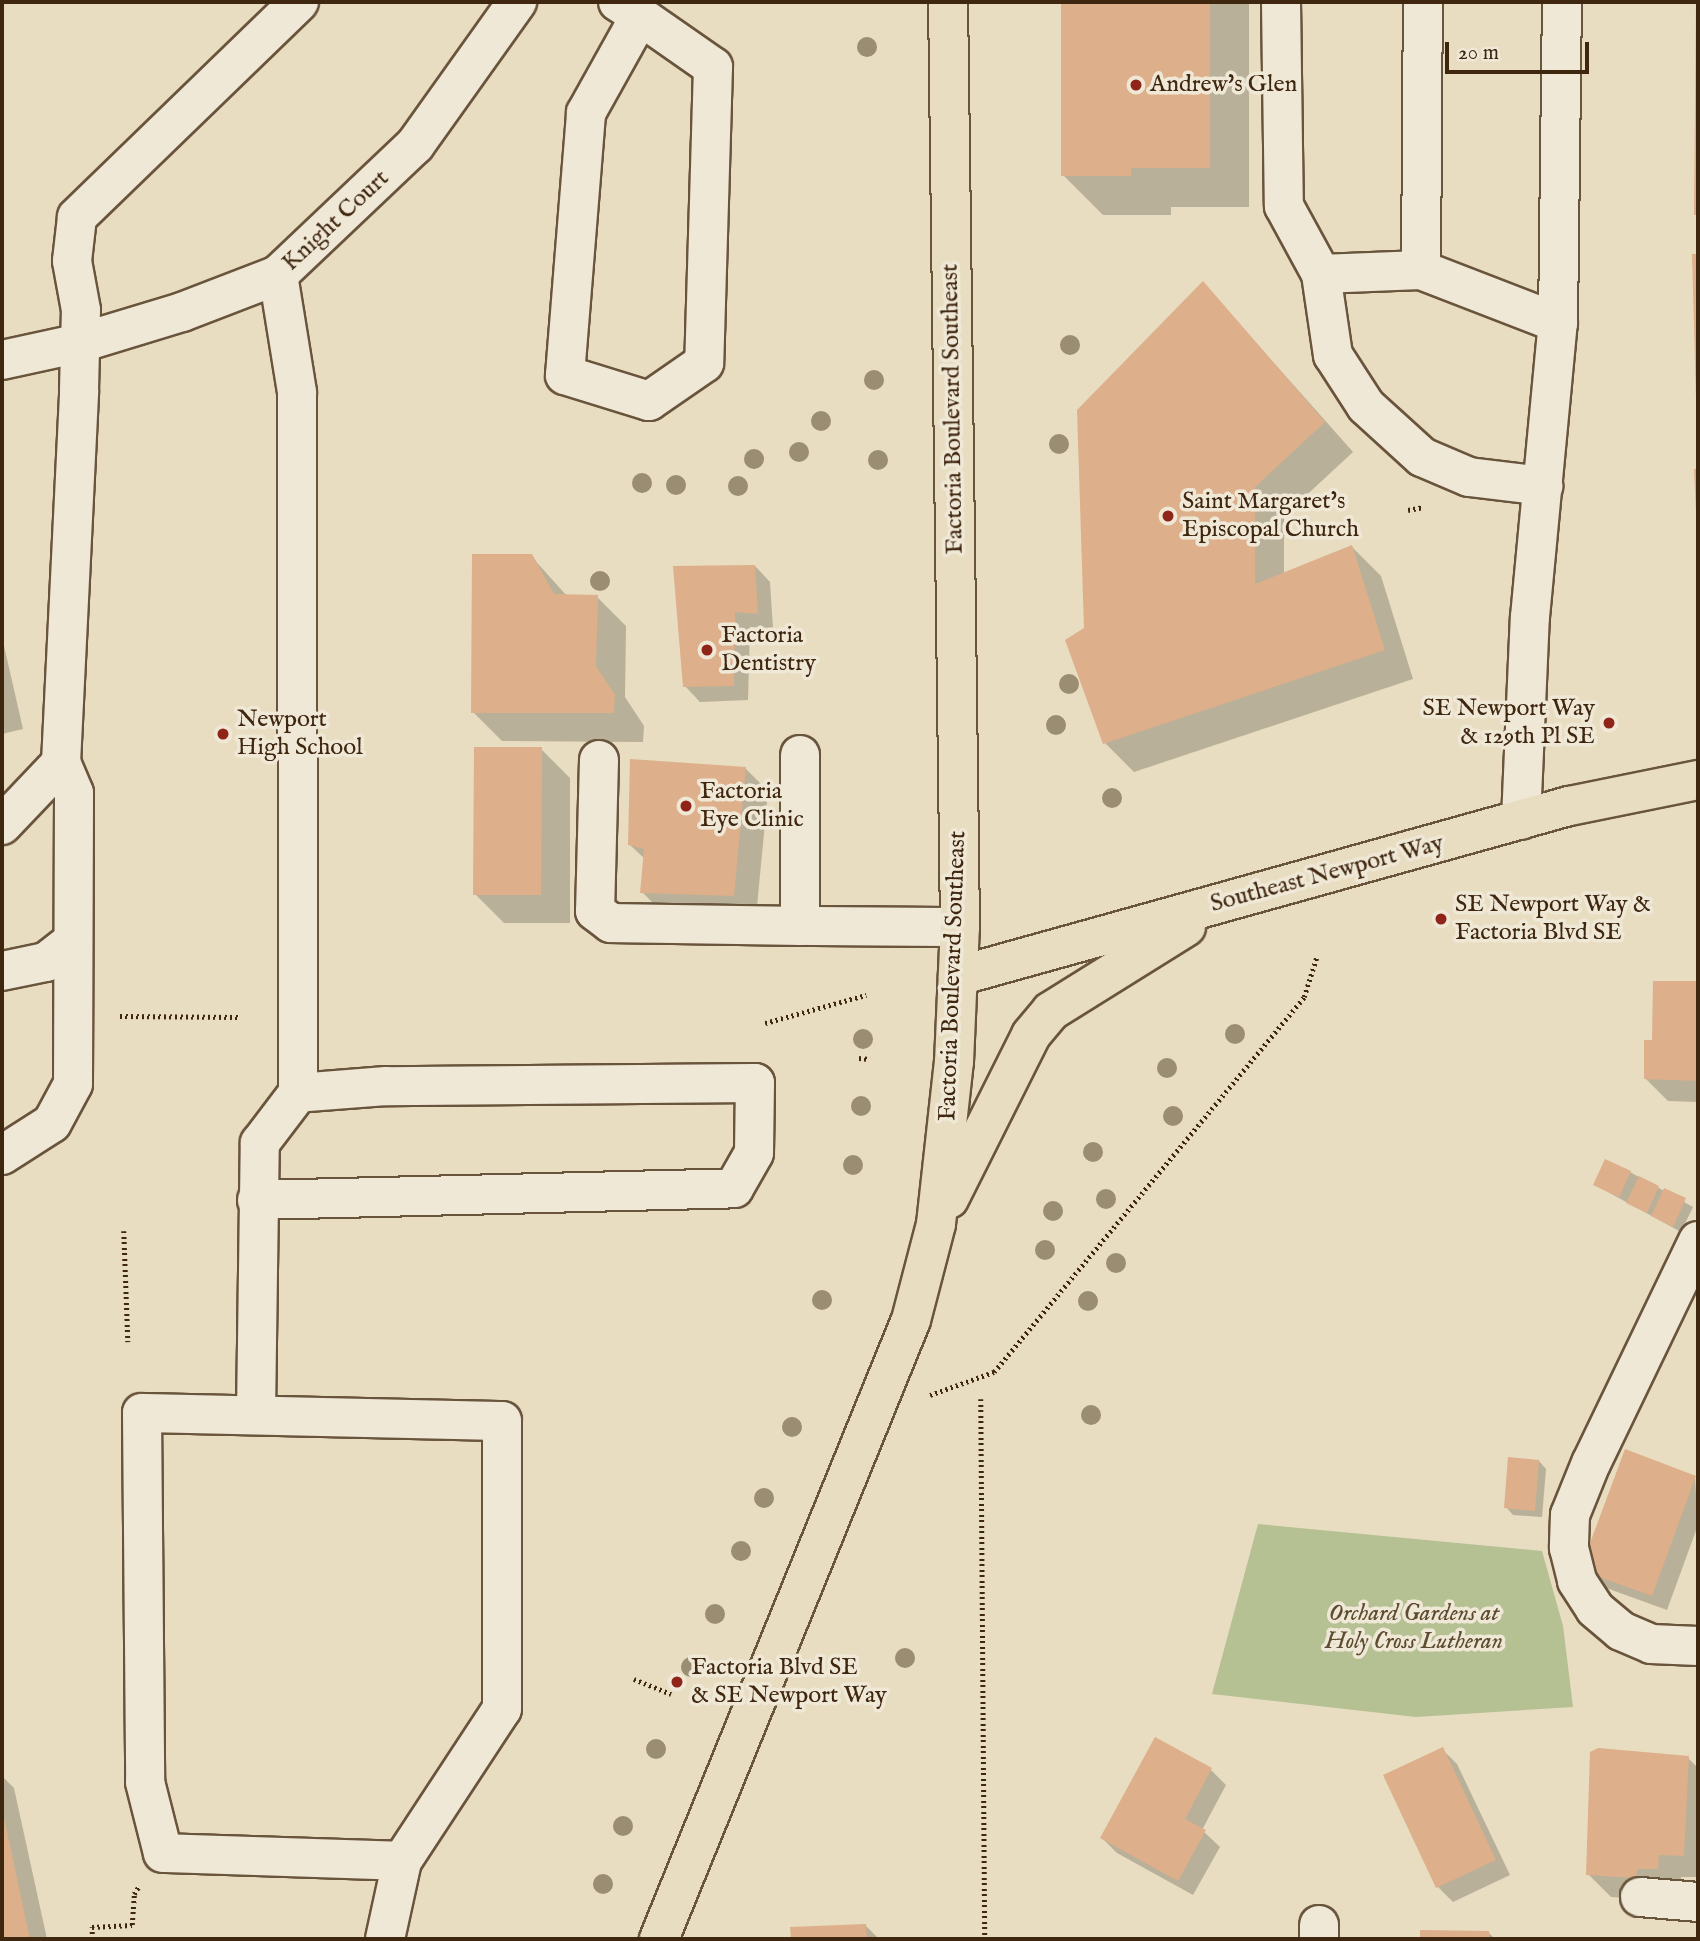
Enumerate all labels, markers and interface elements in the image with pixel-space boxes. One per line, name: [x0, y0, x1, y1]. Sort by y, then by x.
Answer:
scale bar: [1448, 28, 1592, 72]
text: 20 m: [1458, 40, 1499, 67]
place label: Andrew's Glen: [1150, 71, 1297, 99]
marker: Andrew's Glen: [1128, 77, 1144, 93]
street label: Knight Court: [277, 164, 395, 278]
street label: Factoria Boulevard Southeast: [936, 264, 970, 554]
place label: Saint Margaret's Episcopal Church: [1182, 488, 1359, 544]
marker: Saint Margaret's Episcopal Church: [1160, 508, 1176, 524]
place label: Factoria Dentistry: [721, 622, 816, 678]
marker: Factoria Dentistry: [699, 642, 715, 658]
place label: SE Newport Way & 129th Pl SE: [1422, 695, 1595, 751]
place label: Newport High School: [237, 706, 363, 762]
marker: SE Newport Way & 129th Pl SE: [1601, 715, 1617, 731]
marker: Newport High School: [215, 726, 231, 742]
place label: Factoria Eye Clinic: [700, 778, 804, 834]
marker: Factoria Eye Clinic: [678, 798, 694, 814]
street label: Southeast Newport Way: [1207, 829, 1447, 919]
street label: Factoria Boulevard Southeast: [934, 830, 972, 1122]
place label: SE Newport Way & Factoria Blvd SE: [1455, 891, 1651, 947]
marker: SE Newport Way & Factoria Blvd SE: [1433, 911, 1449, 927]
park label: Orchard Gardens at Holy Cross Lutheran: [1325, 1600, 1503, 1656]
place label: Factoria Blvd SE & SE Newport Way: [691, 1654, 887, 1710]
marker: Factoria Blvd SE & SE Newport Way: [669, 1674, 685, 1690]

